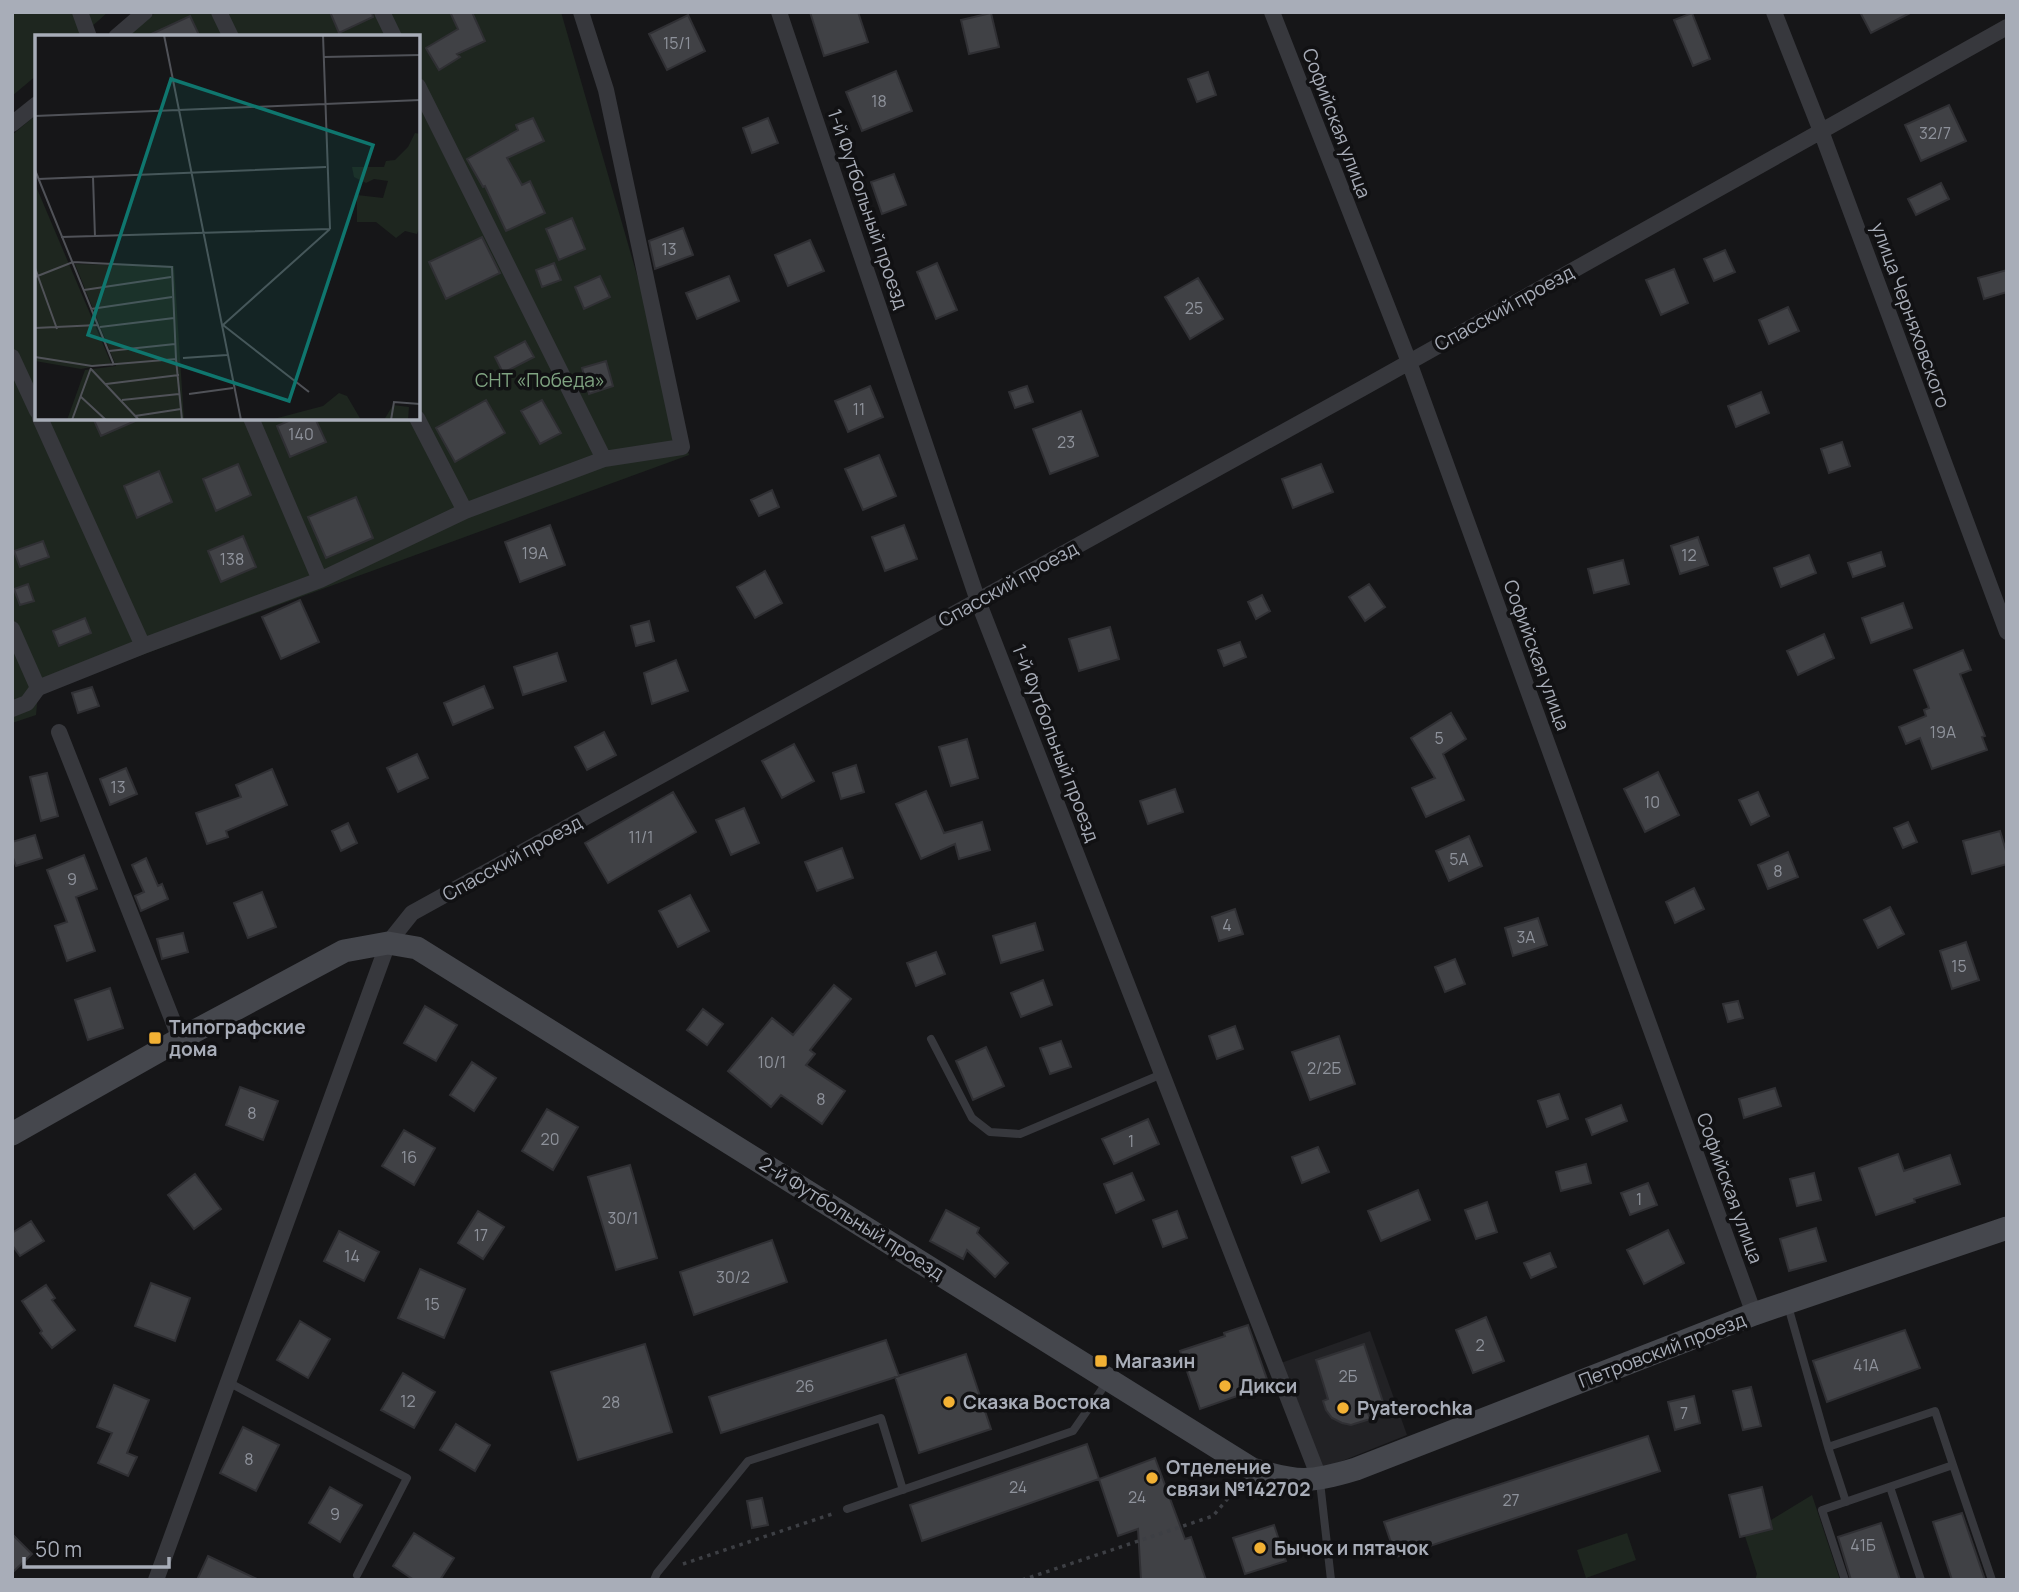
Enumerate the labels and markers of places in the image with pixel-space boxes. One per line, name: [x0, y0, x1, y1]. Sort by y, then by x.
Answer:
place label: Типографские дома: [169, 1014, 306, 1062]
marker: Типографские дома: [147, 1030, 163, 1046]
place label: Магазин: [1115, 1348, 1195, 1374]
marker: Магазин: [1093, 1353, 1109, 1369]
place label: Дикси: [1239, 1373, 1297, 1399]
marker: Дикси: [1217, 1378, 1233, 1394]
place label: Сказка Востока: [963, 1389, 1110, 1415]
marker: Сказка Востока: [941, 1394, 957, 1410]
place label: Pyaterochka: [1357, 1395, 1473, 1421]
marker: Pyaterochka: [1335, 1400, 1351, 1416]
place label: Отделение связи №142702: [1166, 1454, 1311, 1502]
marker: Отделение связи №142702: [1144, 1470, 1160, 1486]
place label: Бычок и пятачок: [1274, 1535, 1429, 1561]
marker: Бычок и пятачок: [1252, 1540, 1268, 1556]

